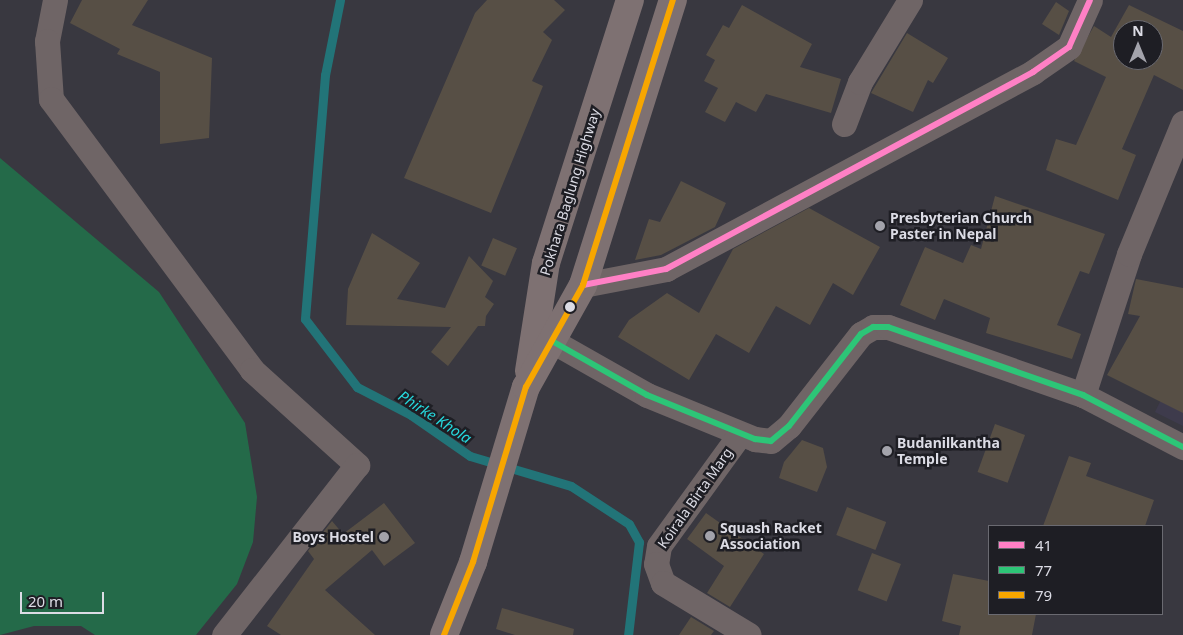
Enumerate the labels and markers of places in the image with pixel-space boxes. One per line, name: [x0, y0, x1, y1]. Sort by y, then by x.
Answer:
place label: Presbyterian Church Paster in Nepal: [890, 210, 1032, 242]
marker: Presbyterian Church Paster in Nepal: [874, 220, 886, 232]
unlabelled marker: [565, 302, 575, 312]
place label: Budanilkantha Temple: [897, 435, 1000, 468]
marker: Budanilkantha Temple: [881, 445, 893, 457]
place label: Squash Racket Association: [720, 520, 822, 552]
place label: Boys Hostel: [292, 529, 374, 545]
marker: Squash Racket Association: [704, 530, 716, 542]
marker: Boys Hostel: [378, 531, 390, 543]

